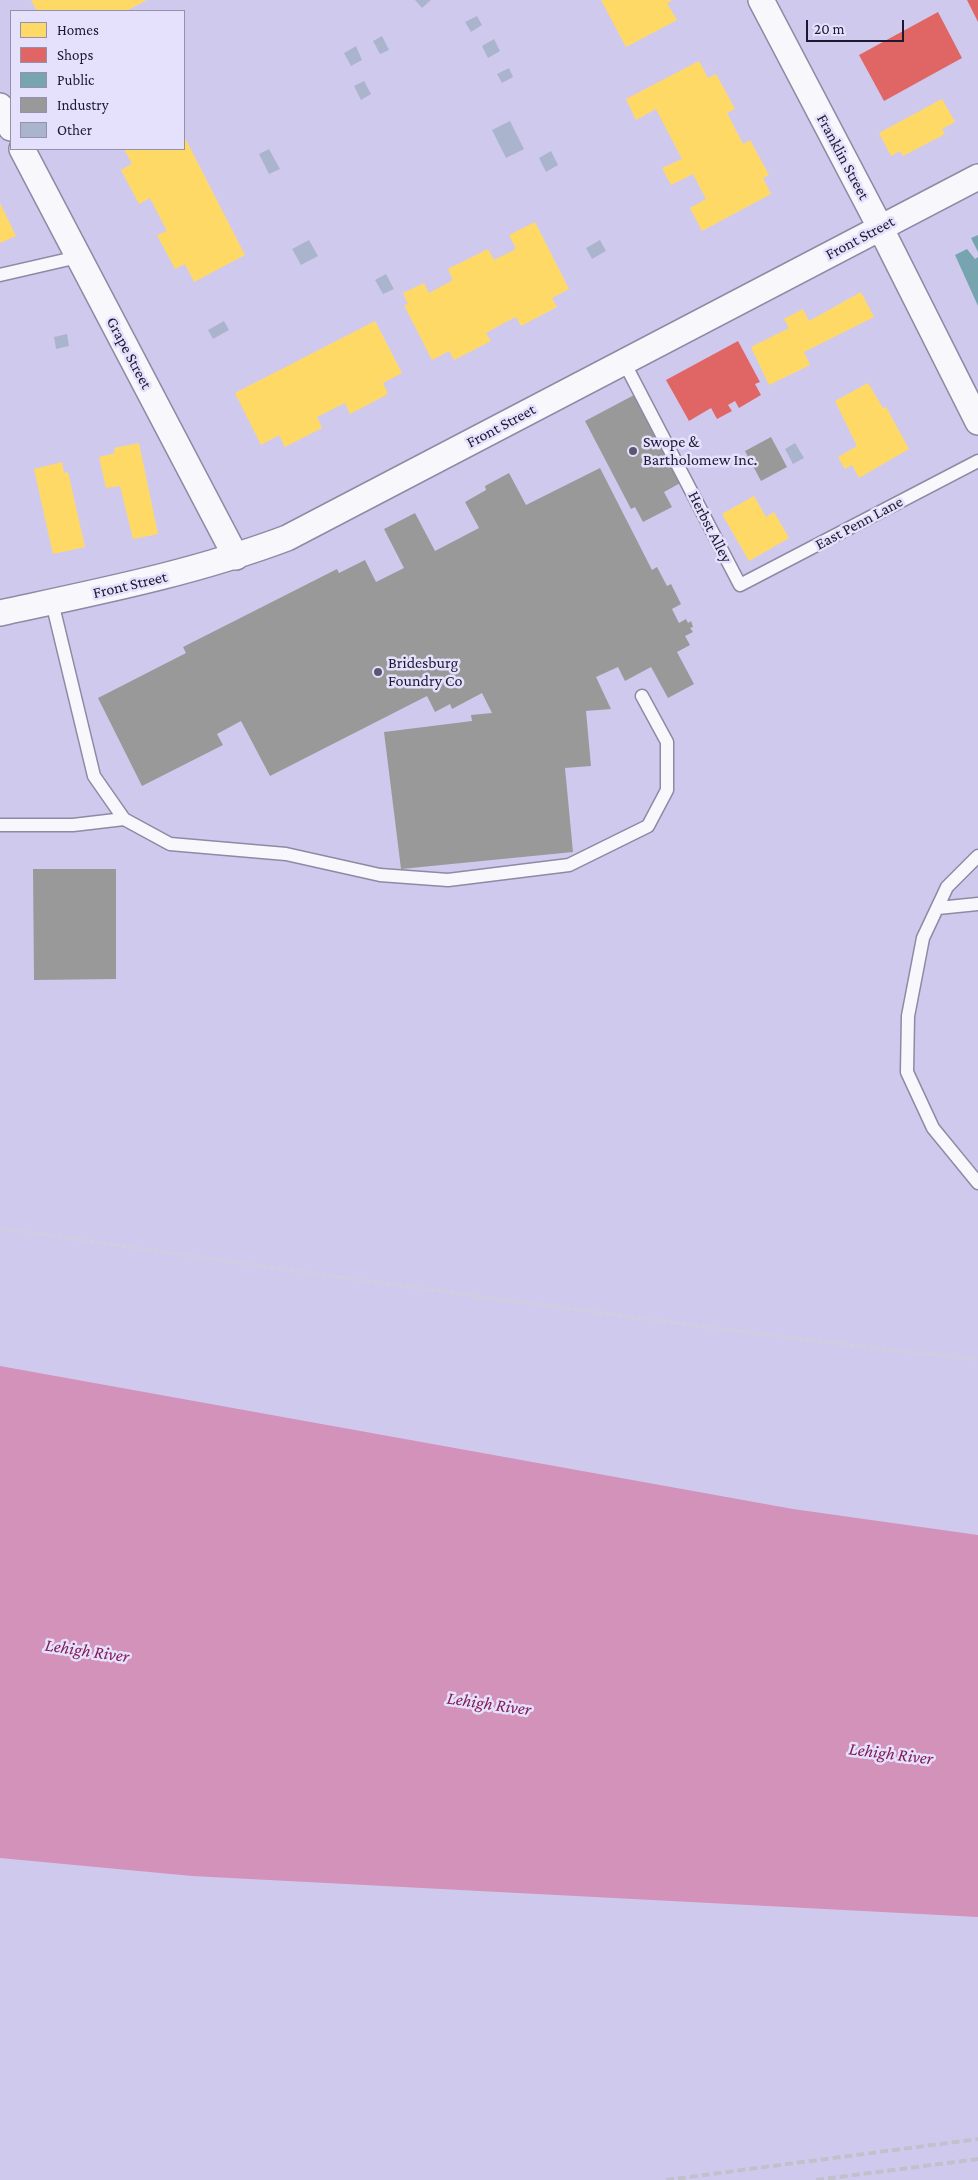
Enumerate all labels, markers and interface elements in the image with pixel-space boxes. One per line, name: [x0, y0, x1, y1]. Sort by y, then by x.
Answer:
legend: [10, 10, 185, 150]
scale bar: [808, 10, 906, 42]
text: 20 m: [814, 21, 845, 37]
text: Homes: [57, 22, 99, 38]
text: Shops: [57, 47, 93, 63]
text: Public: [57, 72, 94, 88]
text: Industry: [57, 97, 109, 113]
street label: Franklin Street: [812, 111, 874, 203]
text: Other: [57, 122, 92, 138]
street label: Front Street: [822, 212, 898, 264]
street label: Grape Street: [102, 314, 156, 392]
street label: Front Street: [463, 400, 539, 452]
place label: Swope & Bartholomew Inc.: [643, 432, 757, 470]
marker: Swope & Bartholomew Inc.: [627, 445, 639, 457]
street label: Herbst Alley: [684, 488, 736, 566]
street label: East Penn Lane: [812, 492, 906, 554]
street label: Front Street: [91, 567, 169, 603]
place label: Bridesburg Foundry Co: [388, 653, 462, 691]
marker: Bridesburg Foundry Co: [372, 666, 384, 678]
water label: Lehigh River: [44, 1634, 130, 1668]
water label: Lehigh River: [446, 1687, 532, 1721]
water label: Lehigh River: [848, 1738, 934, 1770]

